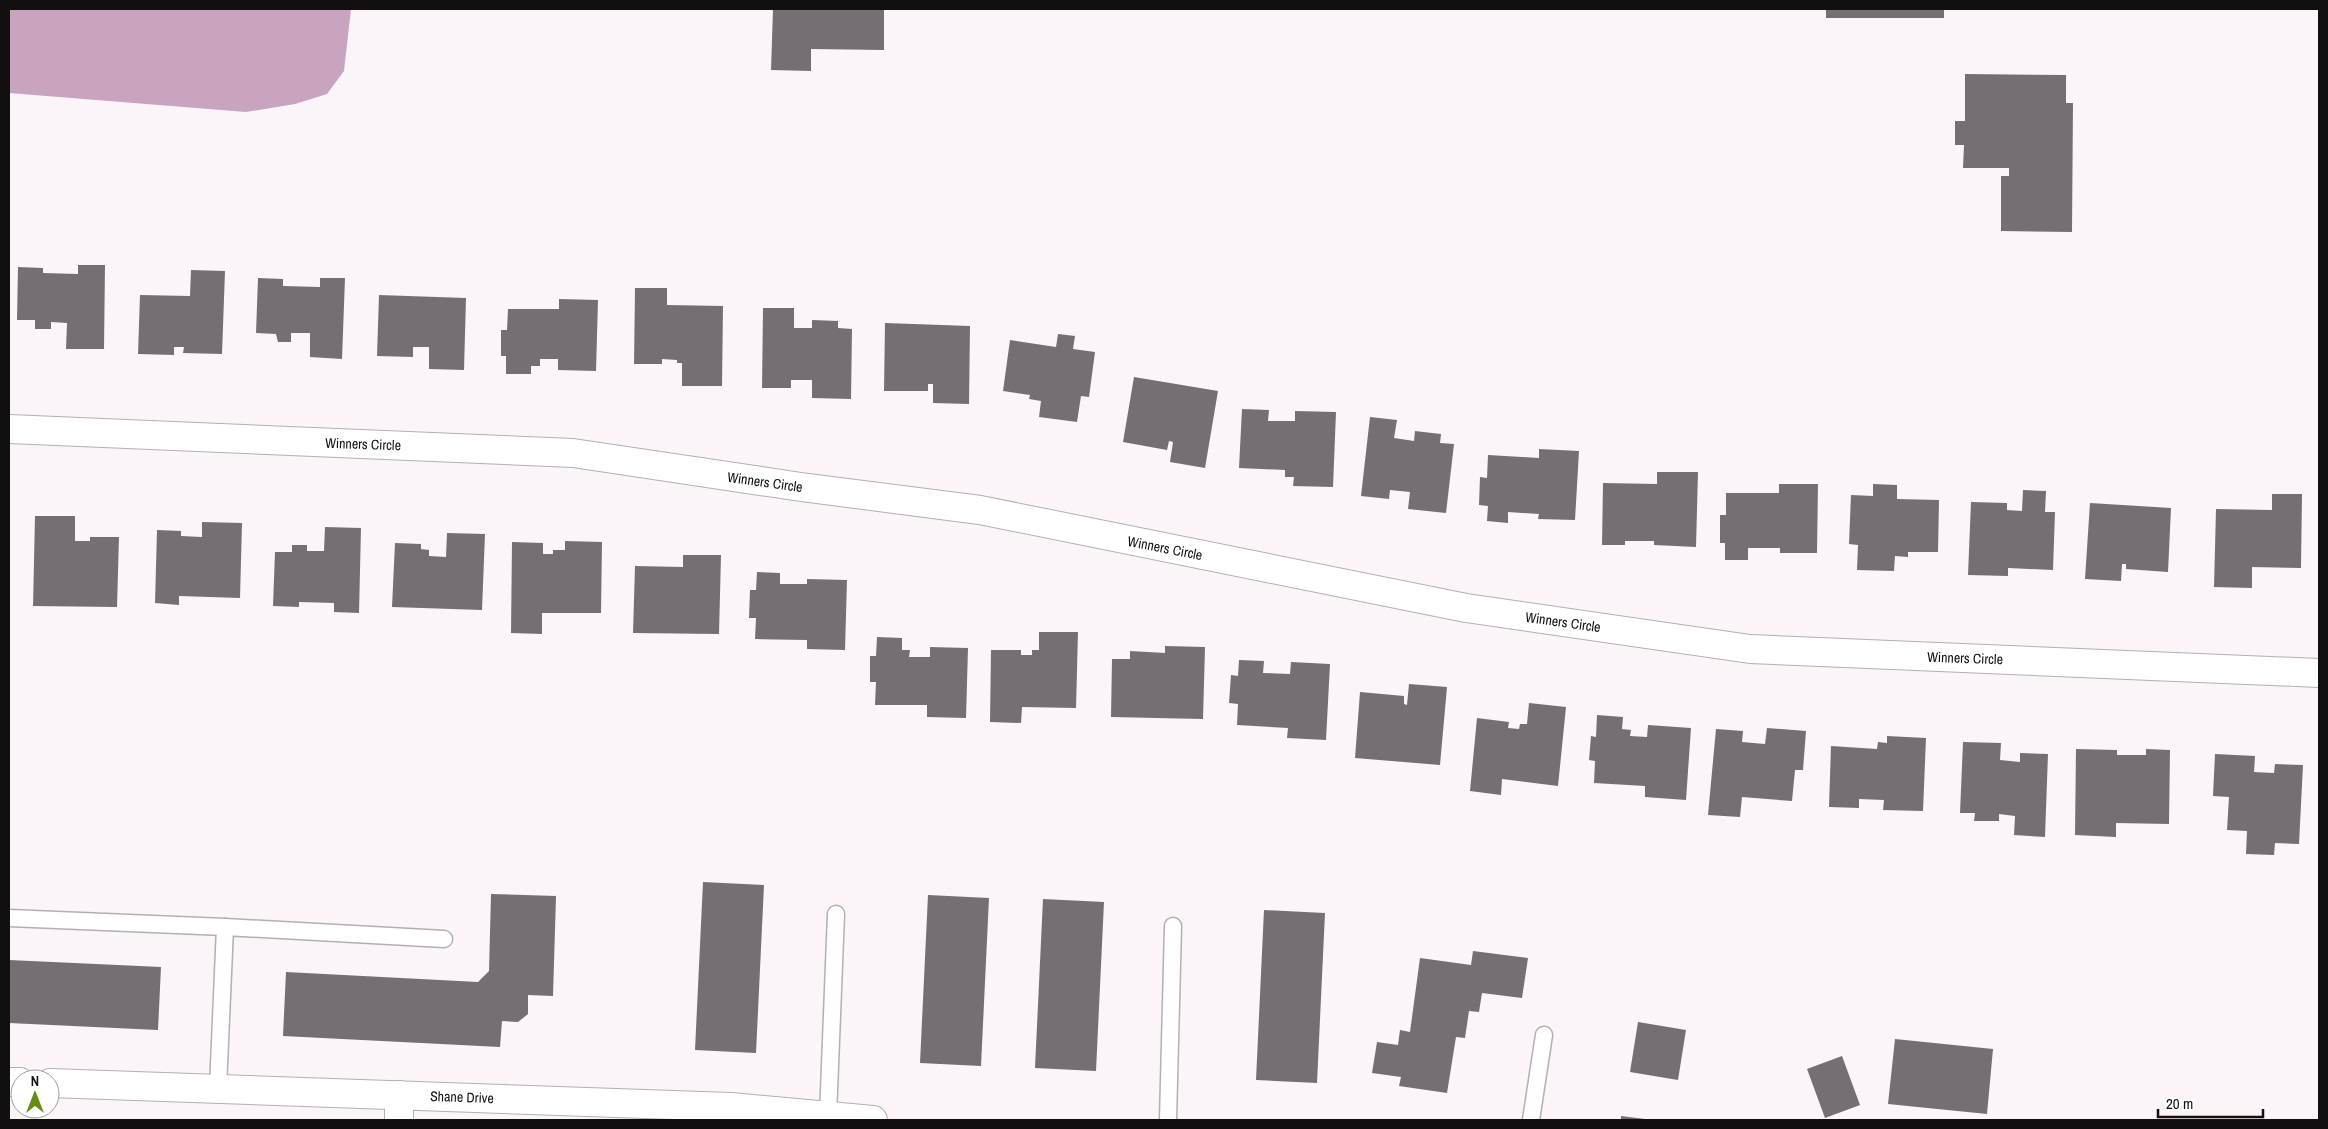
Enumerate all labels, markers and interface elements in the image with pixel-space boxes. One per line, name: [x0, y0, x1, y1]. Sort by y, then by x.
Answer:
street label: Winners Circle: [325, 434, 401, 454]
street label: Winners Circle: [726, 468, 804, 496]
street label: Winners Circle: [1126, 532, 1204, 564]
street label: Winners Circle: [1524, 608, 1602, 636]
street label: Winners Circle: [1927, 648, 2003, 668]
north arrow: [10, 1069, 60, 1119]
text: N: [31, 1072, 39, 1090]
scale bar: [2158, 1086, 2263, 1118]
street label: Shane Drive: [430, 1087, 494, 1107]
text: 20 m: [2166, 1093, 2193, 1114]

